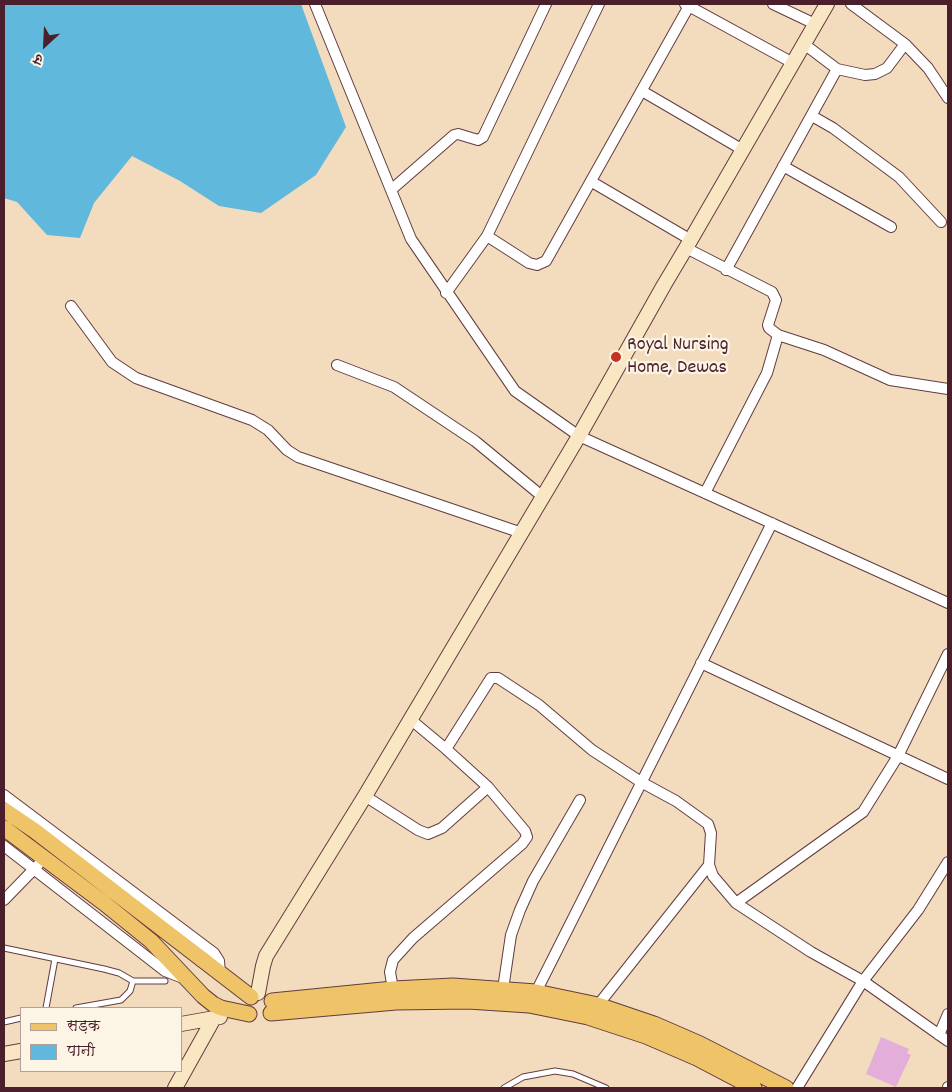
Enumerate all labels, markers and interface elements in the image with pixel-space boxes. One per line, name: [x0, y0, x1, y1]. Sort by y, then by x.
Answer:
north arrow: [20, 20, 70, 70]
text: उ: [31, 48, 46, 69]
place label: Royal Nursing Home, Dewas: [627, 334, 728, 381]
marker: Royal Nursing Home, Dewas: [609, 350, 623, 364]
legend: [20, 1007, 182, 1072]
text: सड़क: [67, 1016, 100, 1038]
text: पानी: [67, 1041, 95, 1063]

